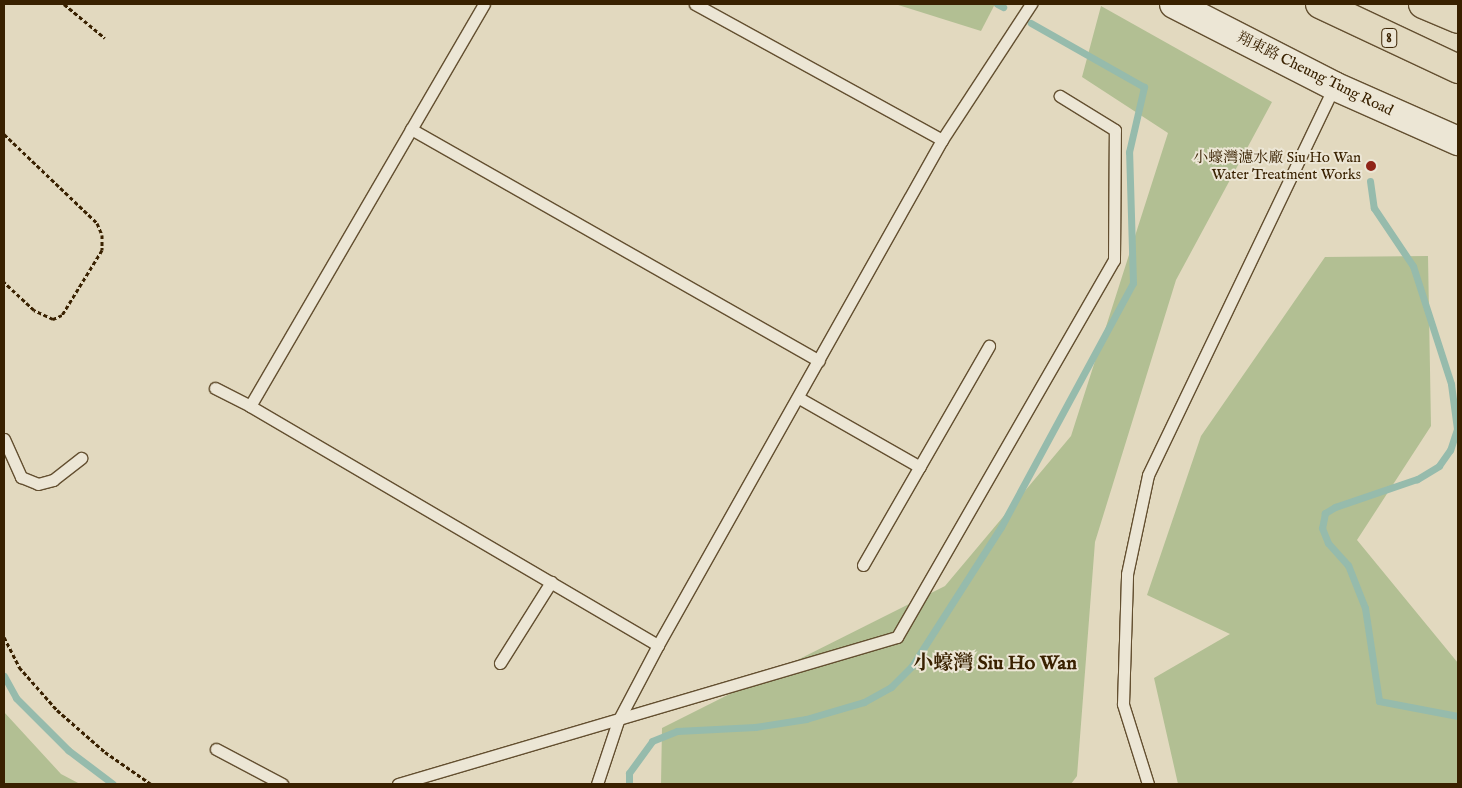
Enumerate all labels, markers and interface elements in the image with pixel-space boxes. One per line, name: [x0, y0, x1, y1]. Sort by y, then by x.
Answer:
road number: 8: [1380, 26, 1398, 49]
street label: 翔東路 Cheung Tung Road: [1234, 28, 1396, 120]
place label: 小蠔灣濾水廠 Siu Ho Wan Water Treatment Works: [1193, 148, 1361, 183]
marker: 小蠔灣濾水廠 Siu Ho Wan Water Treatment Works: [1365, 160, 1377, 172]
district label: 小蠔灣 Siu Ho Wan: [913, 651, 1077, 675]

